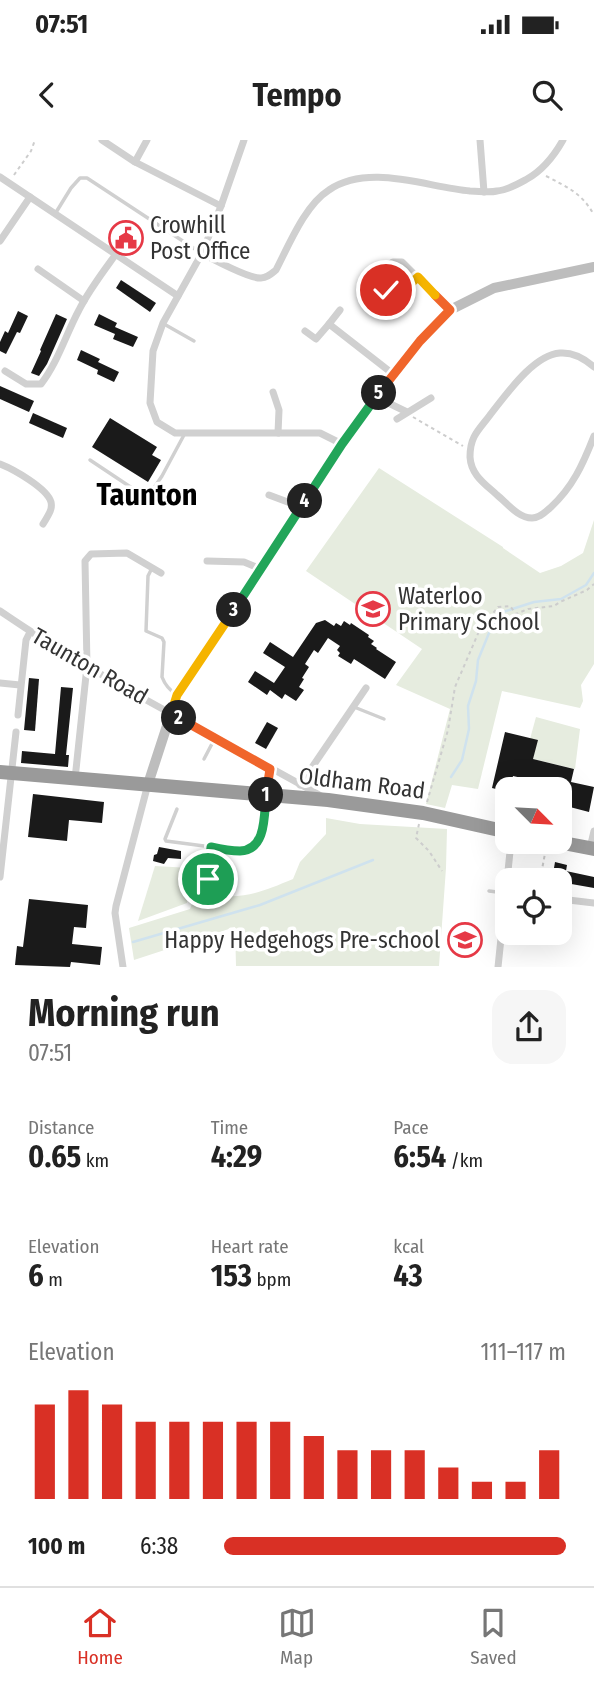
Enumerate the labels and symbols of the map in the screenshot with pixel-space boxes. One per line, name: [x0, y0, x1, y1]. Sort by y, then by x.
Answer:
place label: Crowhill Post Office: [150, 211, 250, 265]
public building icon: Crowhill Post Office: [107, 219, 145, 257]
pin: [356, 260, 416, 320]
pin: 5: [362, 376, 396, 410]
district label: Taunton: [96, 477, 198, 513]
pin: 4: [288, 484, 322, 518]
place label: Waterloo Primary School: [398, 582, 540, 636]
school or university icon: Waterloo Primary School: [354, 590, 392, 628]
pin: 3: [216, 592, 252, 628]
street label: Taunton Road: [27, 622, 153, 710]
pin: 2: [162, 700, 196, 736]
street label: Oldham Road: [297, 761, 427, 805]
north arrow: [495, 777, 572, 854]
pin: 1: [248, 778, 284, 812]
pin: [178, 849, 238, 909]
school or university icon: Happy Hedgehogs Pre-school: [446, 921, 484, 959]
place label: Happy Hedgehogs Pre-school: [164, 926, 440, 954]

